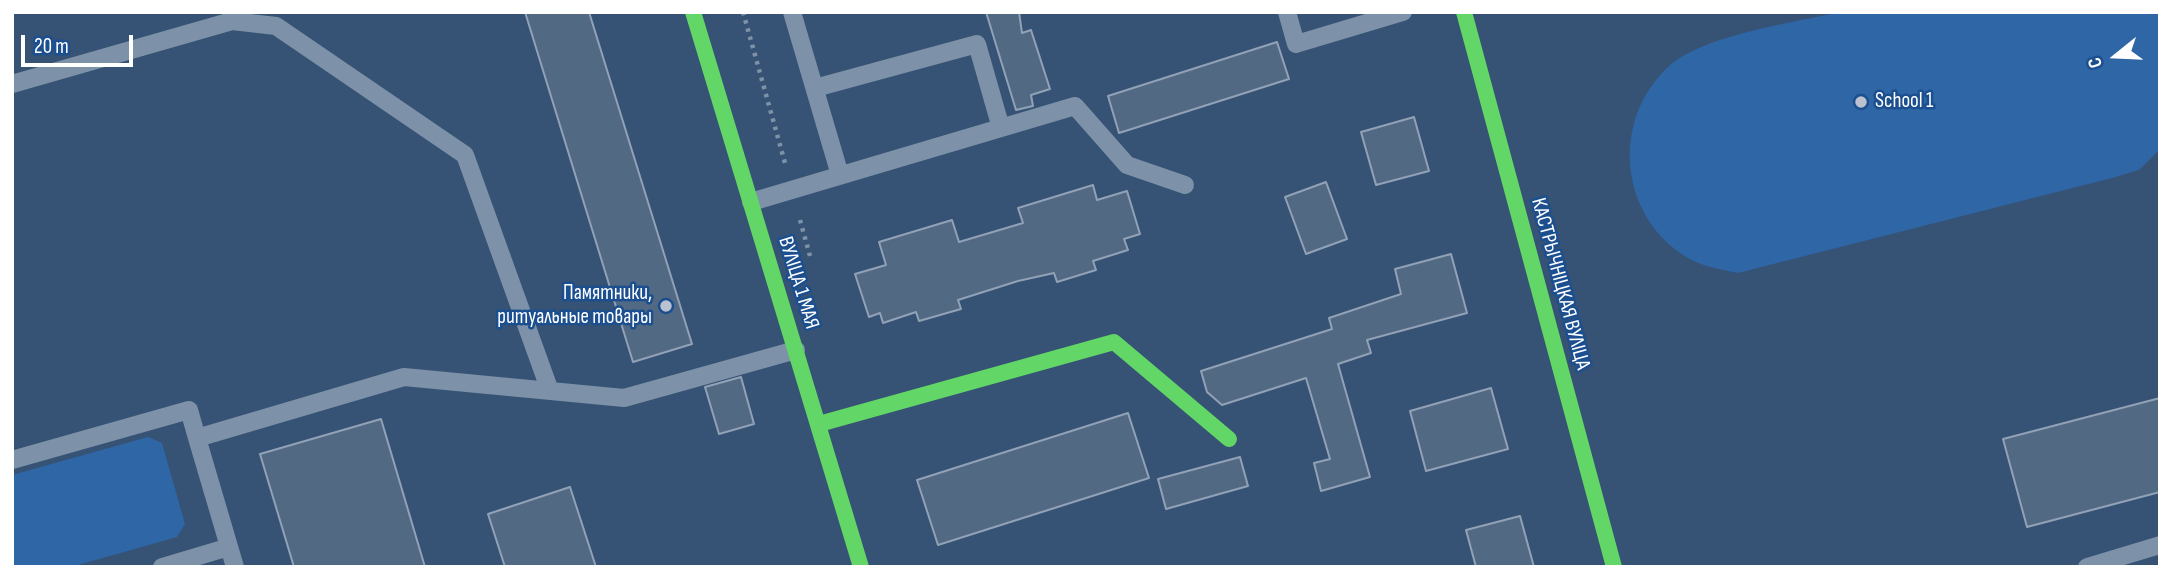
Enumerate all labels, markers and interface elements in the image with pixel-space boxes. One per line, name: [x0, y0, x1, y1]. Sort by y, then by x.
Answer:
scale bar: [24, 21, 136, 65]
north arrow: [2081, 21, 2151, 91]
text: 20 m: [34, 34, 69, 59]
text: С: [2083, 54, 2108, 71]
place label: School 1: [1875, 89, 1933, 115]
marker: School 1: [1853, 94, 1869, 110]
street label: КАСТРЫЧНІЦКАЯ ВУЛІЦА: [1525, 195, 1595, 373]
street label: ВУЛІЦА 1 МАЯ: [772, 234, 824, 332]
place label: Памятники, ритуальные товары: [497, 281, 652, 331]
marker: Памятники, ритуальные товары: [658, 298, 674, 314]

